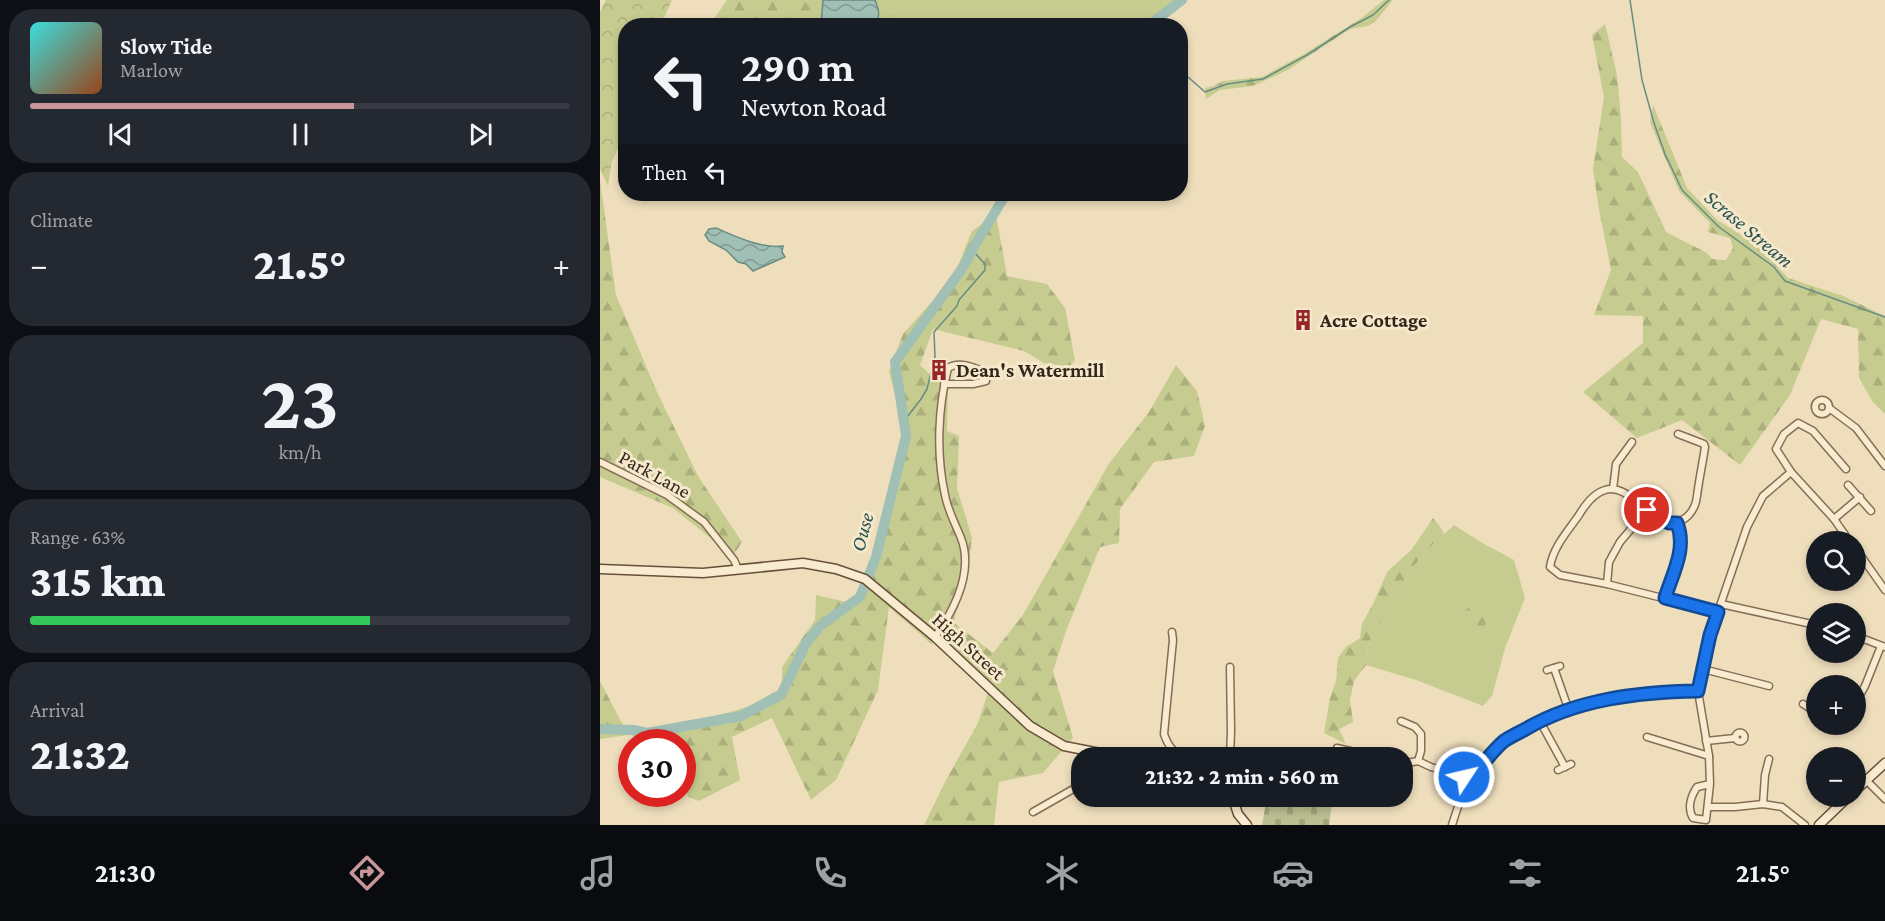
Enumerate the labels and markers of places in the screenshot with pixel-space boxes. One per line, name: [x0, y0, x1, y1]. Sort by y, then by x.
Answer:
building icon: Acre Cottage: [1291, 308, 1315, 332]
place label: Acre Cottage: [1319, 309, 1427, 331]
building icon: Dean's Watermill: [927, 358, 951, 382]
place label: Dean's Watermill: [956, 359, 1105, 381]
pin: [1621, 484, 1672, 535]

